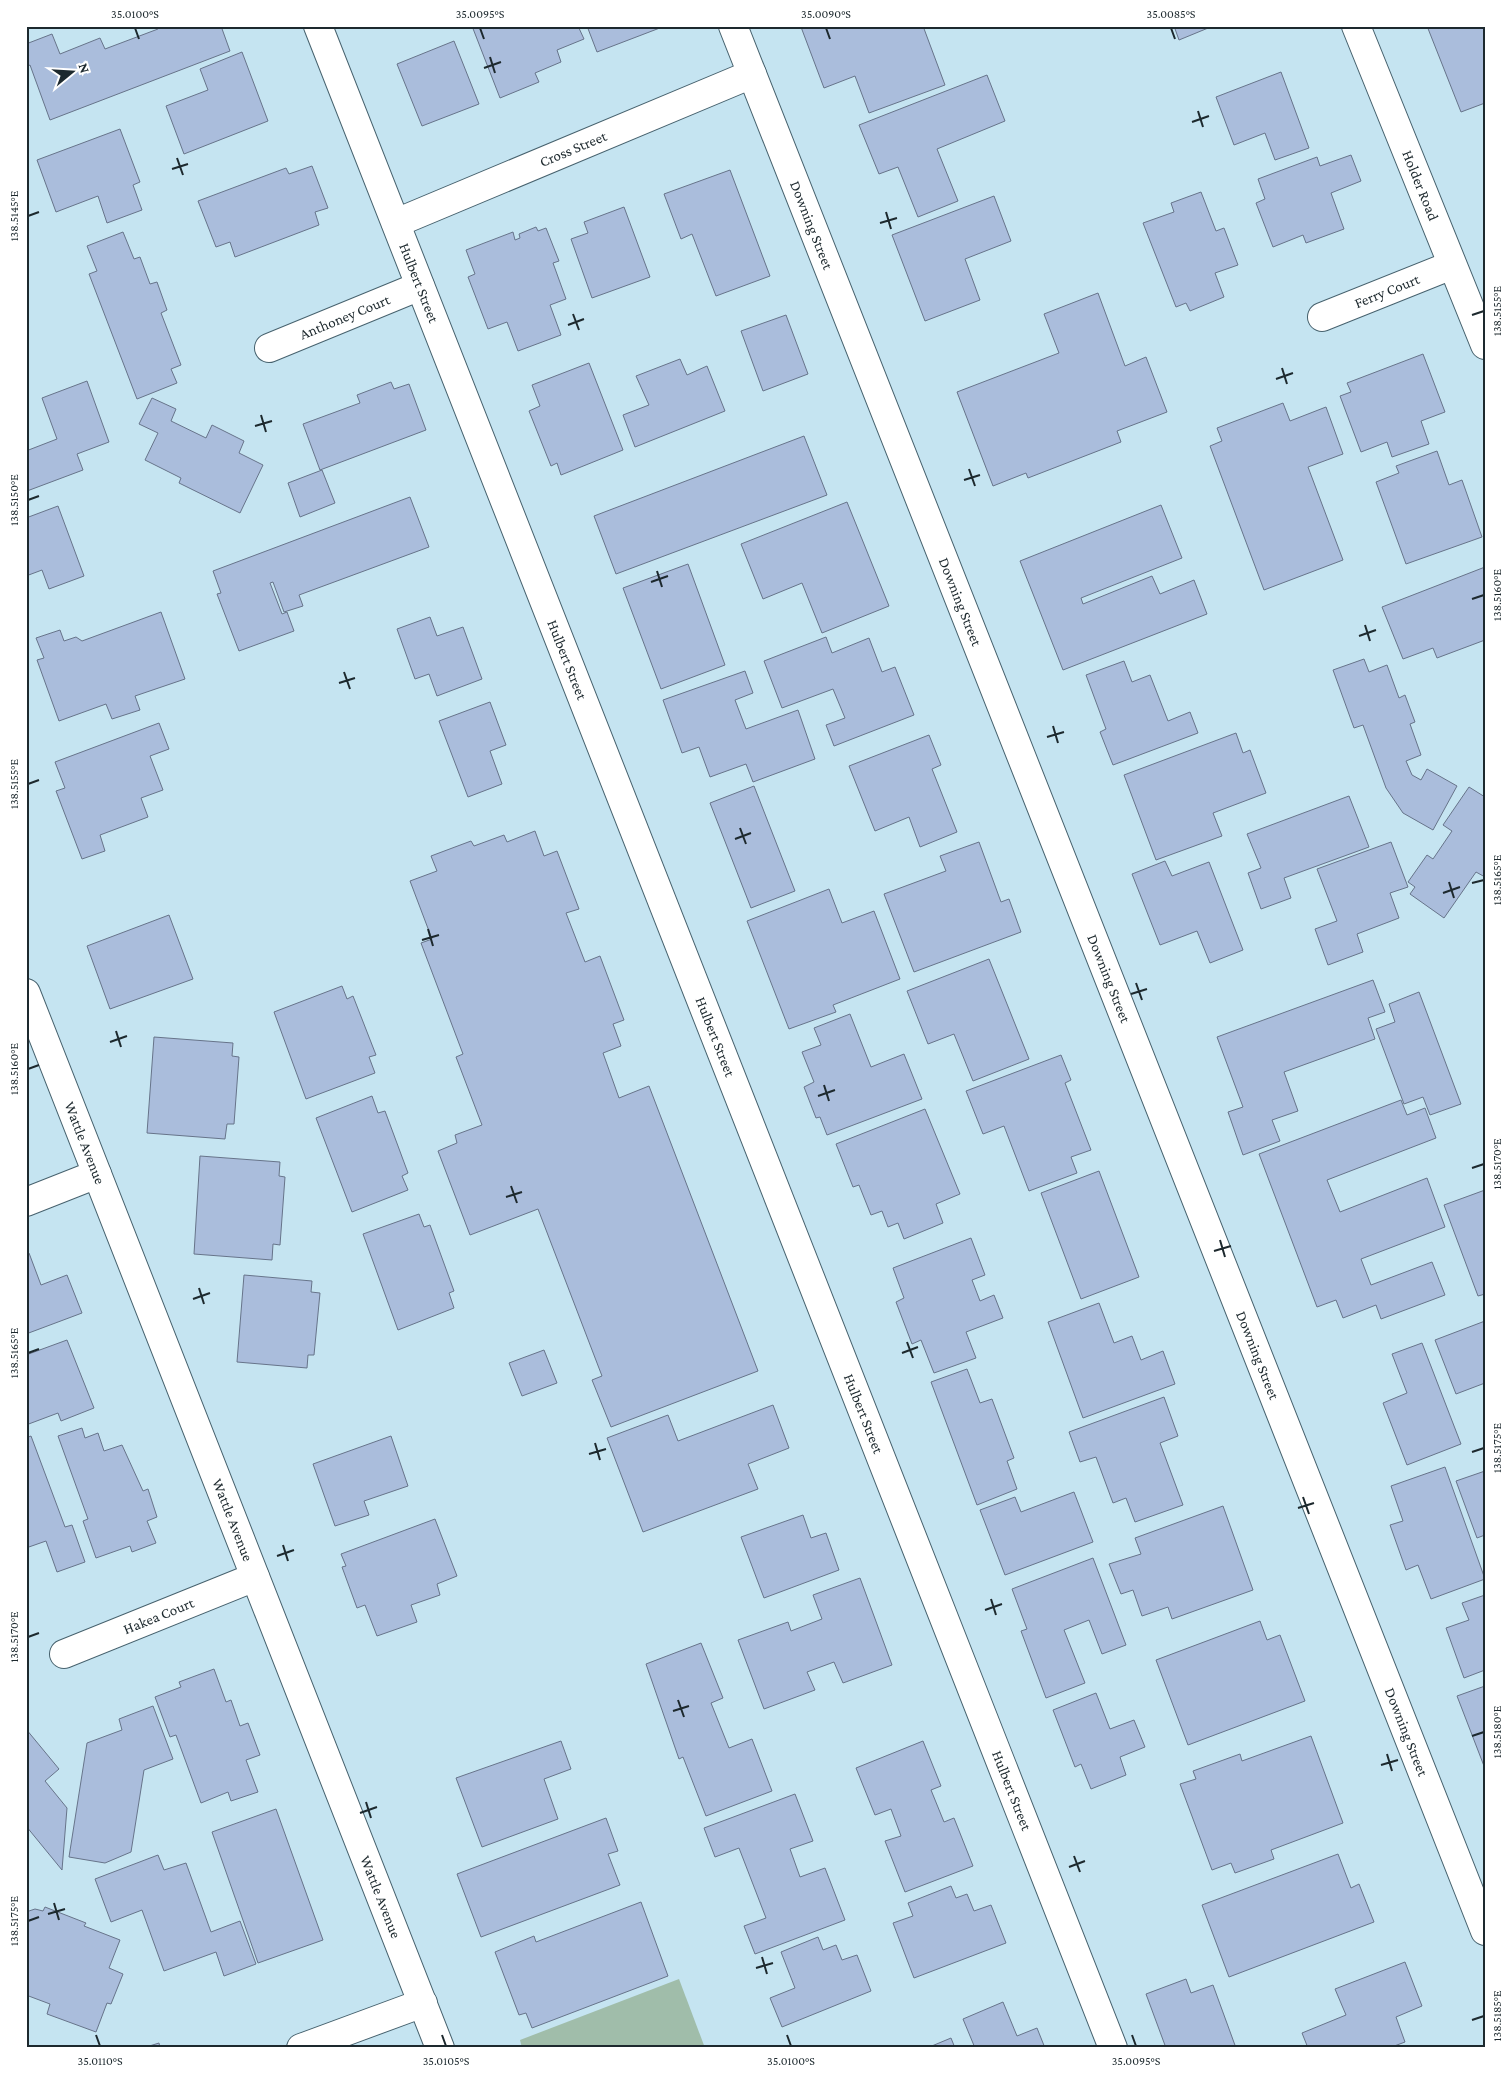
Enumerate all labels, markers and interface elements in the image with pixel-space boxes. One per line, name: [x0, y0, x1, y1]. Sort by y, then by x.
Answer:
text: 35.0100°S: [111, 7, 159, 21]
text: 35.0095°S: [456, 7, 505, 21]
text: 35.0090°S: [801, 7, 851, 21]
text: 35.0085°S: [1147, 7, 1196, 21]
north arrow: [48, 48, 98, 98]
text: N: [75, 61, 94, 75]
street label: Cross Street: [537, 127, 610, 170]
street label: Holder Road: [1399, 148, 1442, 223]
street label: Downing Street: [787, 178, 837, 273]
text: 138.5145°E: [7, 190, 21, 241]
street label: Hulbert Street: [396, 241, 442, 326]
street label: Ferry Court: [1352, 270, 1423, 311]
text: 138.5155°E: [1490, 285, 1504, 336]
street label: Anthoney Court: [297, 291, 393, 342]
text: 138.5150°E: [7, 474, 21, 526]
street label: Downing Street: [936, 555, 985, 649]
text: 138.5160°E: [1490, 569, 1504, 621]
street label: Hulbert Street: [544, 618, 590, 703]
text: 138.5155°E: [7, 758, 21, 809]
text: 138.5165°E: [1490, 854, 1504, 905]
street label: Downing Street: [1084, 932, 1134, 1026]
street label: Hulbert Street: [692, 994, 739, 1080]
text: 138.5160°E: [7, 1043, 21, 1095]
street label: Wattle Avenue: [61, 1099, 108, 1187]
text: 138.5170°E: [1490, 1138, 1504, 1190]
street label: Downing Street: [1233, 1309, 1283, 1403]
text: 138.5165°E: [7, 1327, 21, 1378]
street label: Hulbert Street: [841, 1371, 887, 1457]
text: 138.5175°E: [1490, 1422, 1504, 1473]
street label: Wattle Avenue: [209, 1476, 256, 1564]
street label: Hakea Court: [121, 1594, 197, 1637]
text: 138.5170°E: [7, 1611, 21, 1663]
street label: Downing Street: [1382, 1685, 1431, 1779]
text: 138.5180°E: [1490, 1705, 1504, 1758]
street label: Hulbert Street: [989, 1748, 1035, 1834]
street label: Wattle Avenue: [357, 1853, 404, 1941]
text: 138.5175°E: [7, 1895, 21, 1946]
text: 138.5185°E: [1490, 1990, 1504, 2041]
text: 35.0110°S: [77, 2054, 123, 2068]
text: 35.0105°S: [423, 2054, 470, 2068]
text: 35.0100°S: [767, 2054, 815, 2068]
text: 35.0095°S: [1112, 2054, 1161, 2068]

